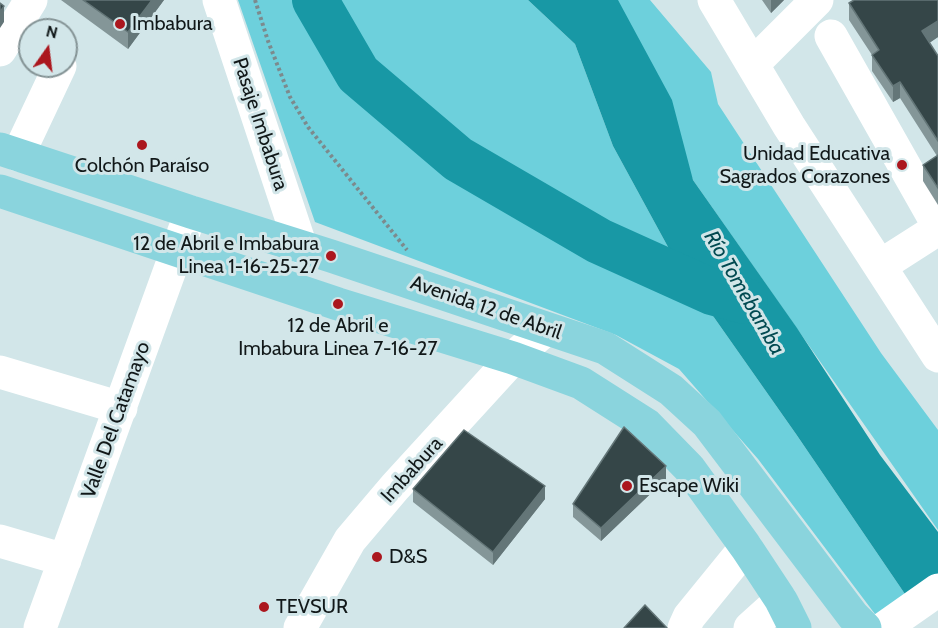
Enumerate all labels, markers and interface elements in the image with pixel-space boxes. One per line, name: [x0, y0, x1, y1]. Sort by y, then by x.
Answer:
place label: Imbabura: [132, 12, 213, 36]
marker: Imbabura: [113, 17, 127, 31]
north arrow: [18, 18, 78, 78]
text: N: [44, 21, 60, 43]
street label: Pasaje Imbabura: [227, 55, 293, 193]
marker: Colchón Paraíso: [135, 138, 149, 152]
place label: Unidad Educativa Sagrados Corazones: [719, 142, 890, 189]
place label: Colchón Paraíso: [75, 154, 209, 178]
marker: Unidad Educativa Sagrados Corazones: [895, 158, 909, 172]
water label: Río Tomebamba: [698, 226, 790, 360]
place label: 12 de Abril e Imbabura Linea 1-16-25-27: [133, 232, 319, 279]
marker: 12 de Abril e Imbabura Linea 1-16-25-27: [324, 249, 338, 263]
street label: Avenida 12 de Abril: [407, 271, 565, 345]
marker: 12 de Abril e Imbabura Linea 7-16-27: [331, 297, 345, 311]
place label: 12 de Abril e Imbabura Linea 7-16-27: [238, 314, 438, 361]
street label: Valle Del Catamayo: [77, 339, 155, 501]
street label: Imbabura: [376, 432, 448, 508]
place label: Escape Wiki: [639, 474, 739, 498]
marker: Escape Wiki: [620, 479, 634, 493]
place label: D&S: [389, 545, 427, 569]
marker: D&S: [370, 550, 384, 564]
place label: TEVSUR: [276, 595, 348, 619]
marker: TEVSUR: [257, 600, 271, 614]

